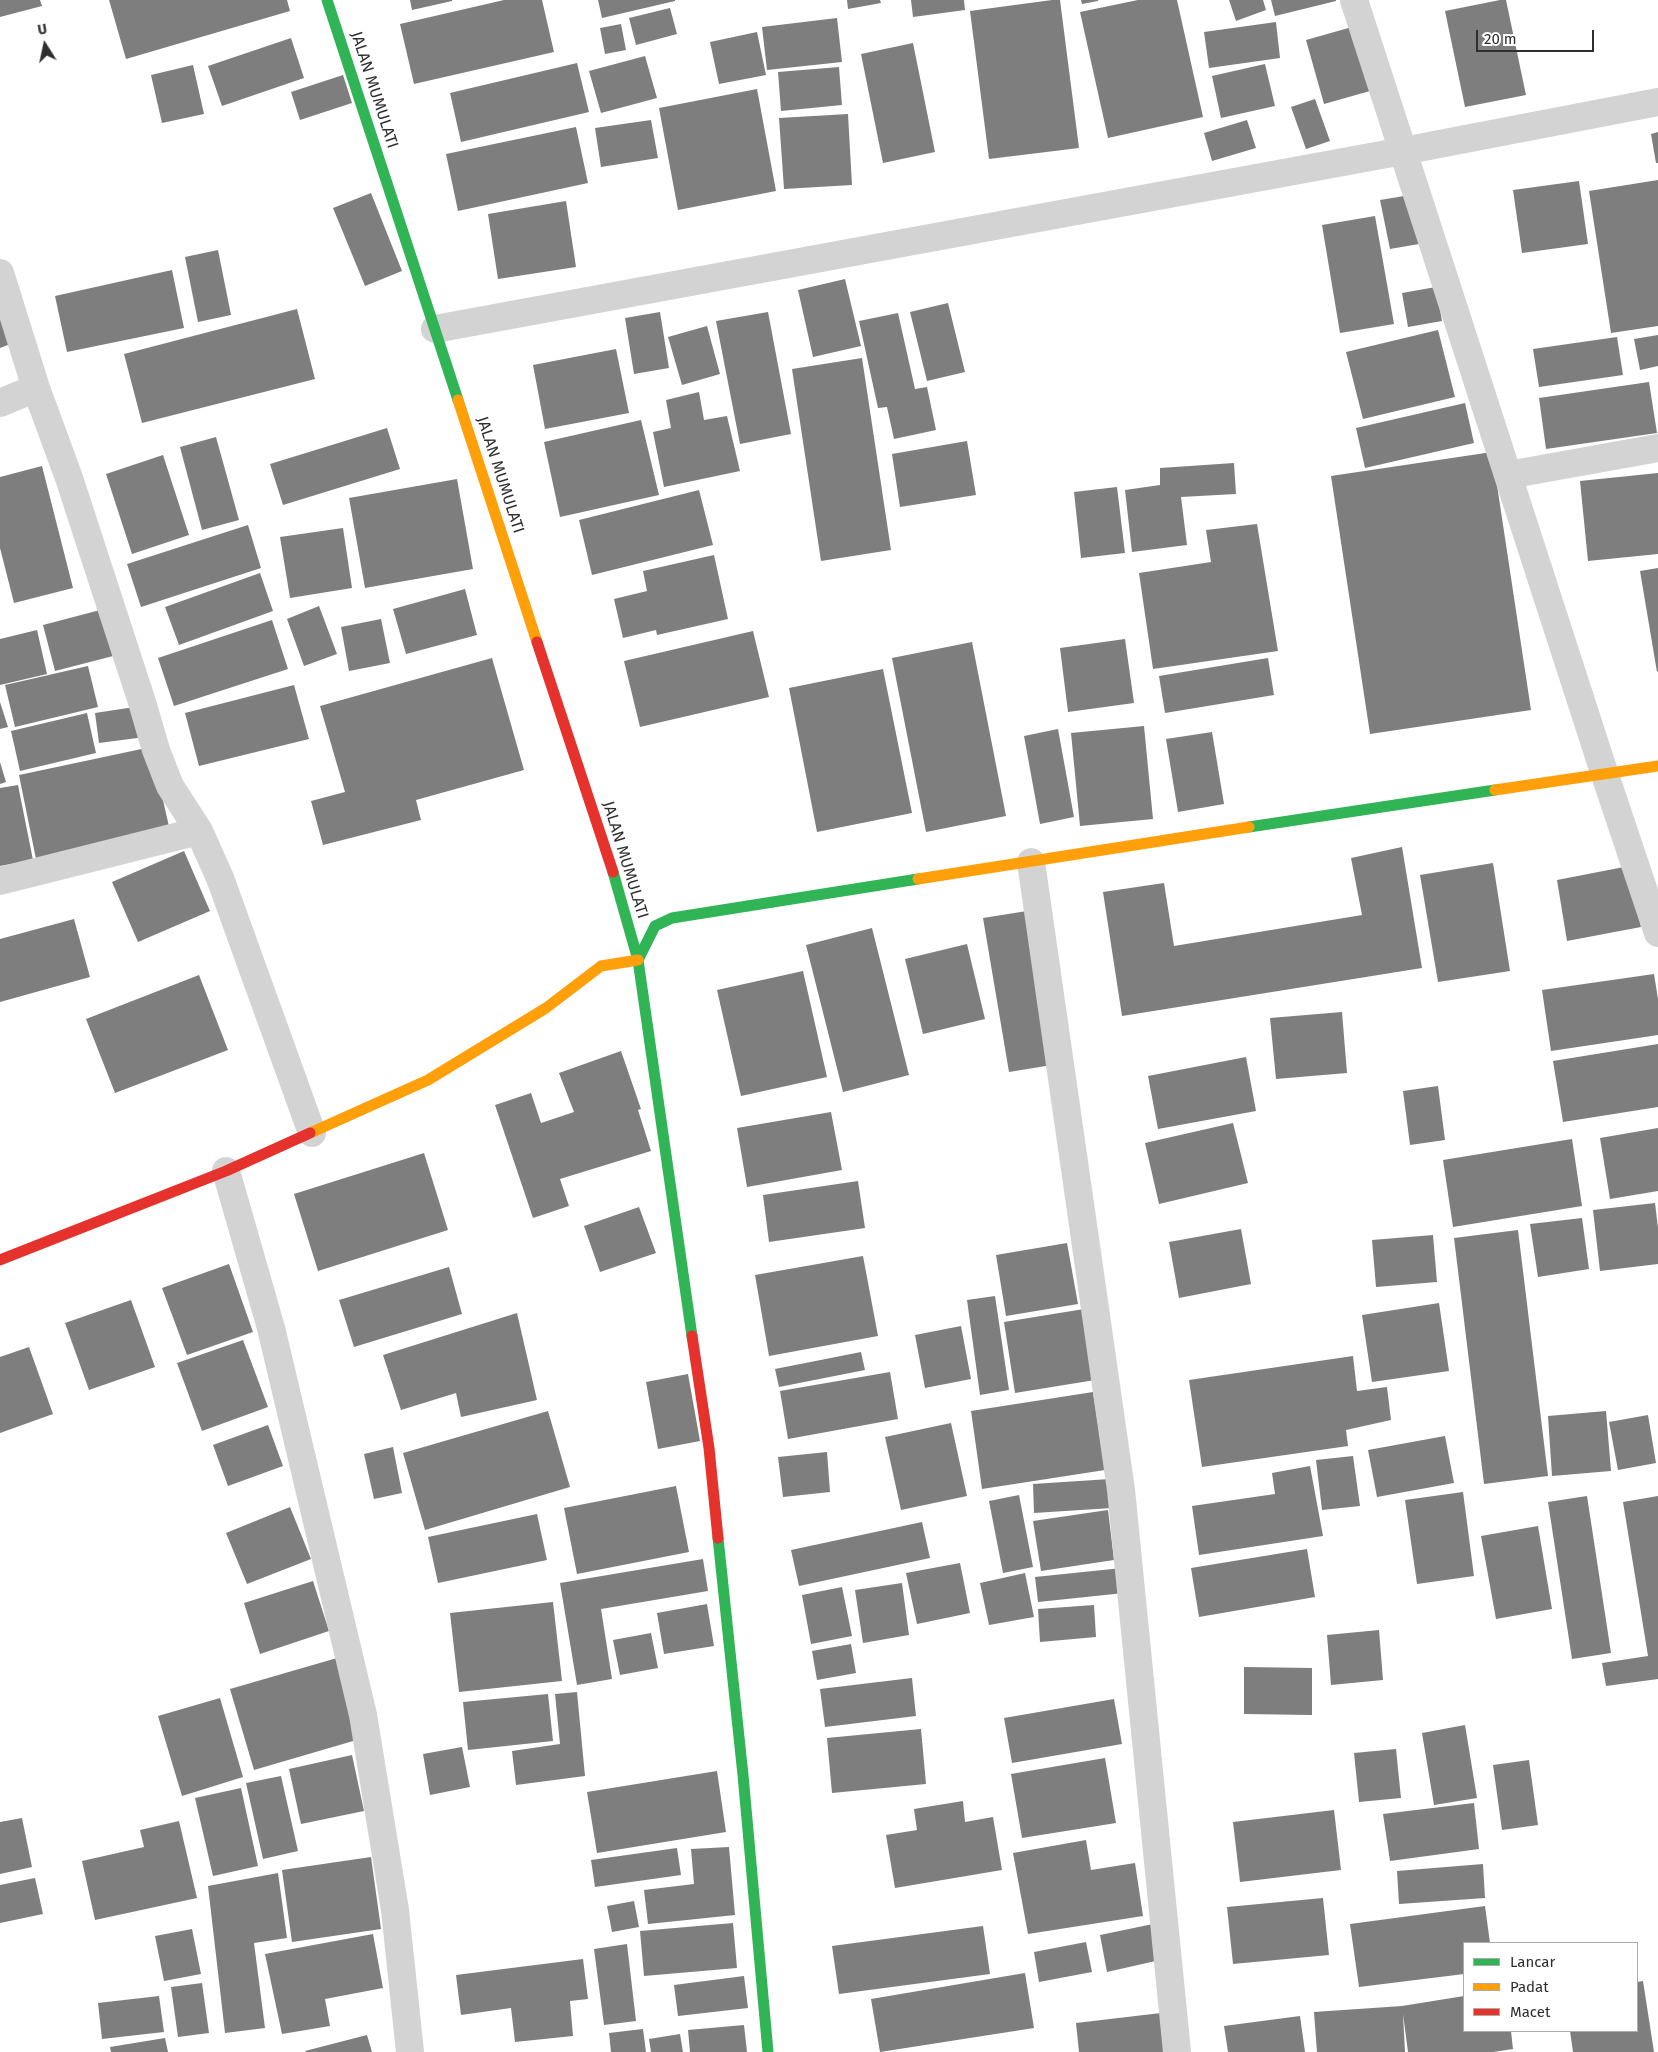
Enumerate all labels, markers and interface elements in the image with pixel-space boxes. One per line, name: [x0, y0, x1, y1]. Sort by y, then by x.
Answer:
north arrow: [20, 20, 70, 70]
scale bar: [1478, 20, 1596, 52]
text: U: [36, 21, 48, 39]
street label: JALAN MUMULATI: [346, 29, 402, 151]
text: 20 m: [1484, 30, 1517, 48]
street label: JALAN MUMULATI: [472, 414, 528, 536]
street label: JALAN MUMULATI: [598, 799, 652, 921]
legend: [1463, 1942, 1638, 2032]
text: Lancar: [1510, 1953, 1555, 1971]
text: Padat: [1510, 1978, 1549, 1996]
text: Macet: [1510, 2003, 1550, 2021]

